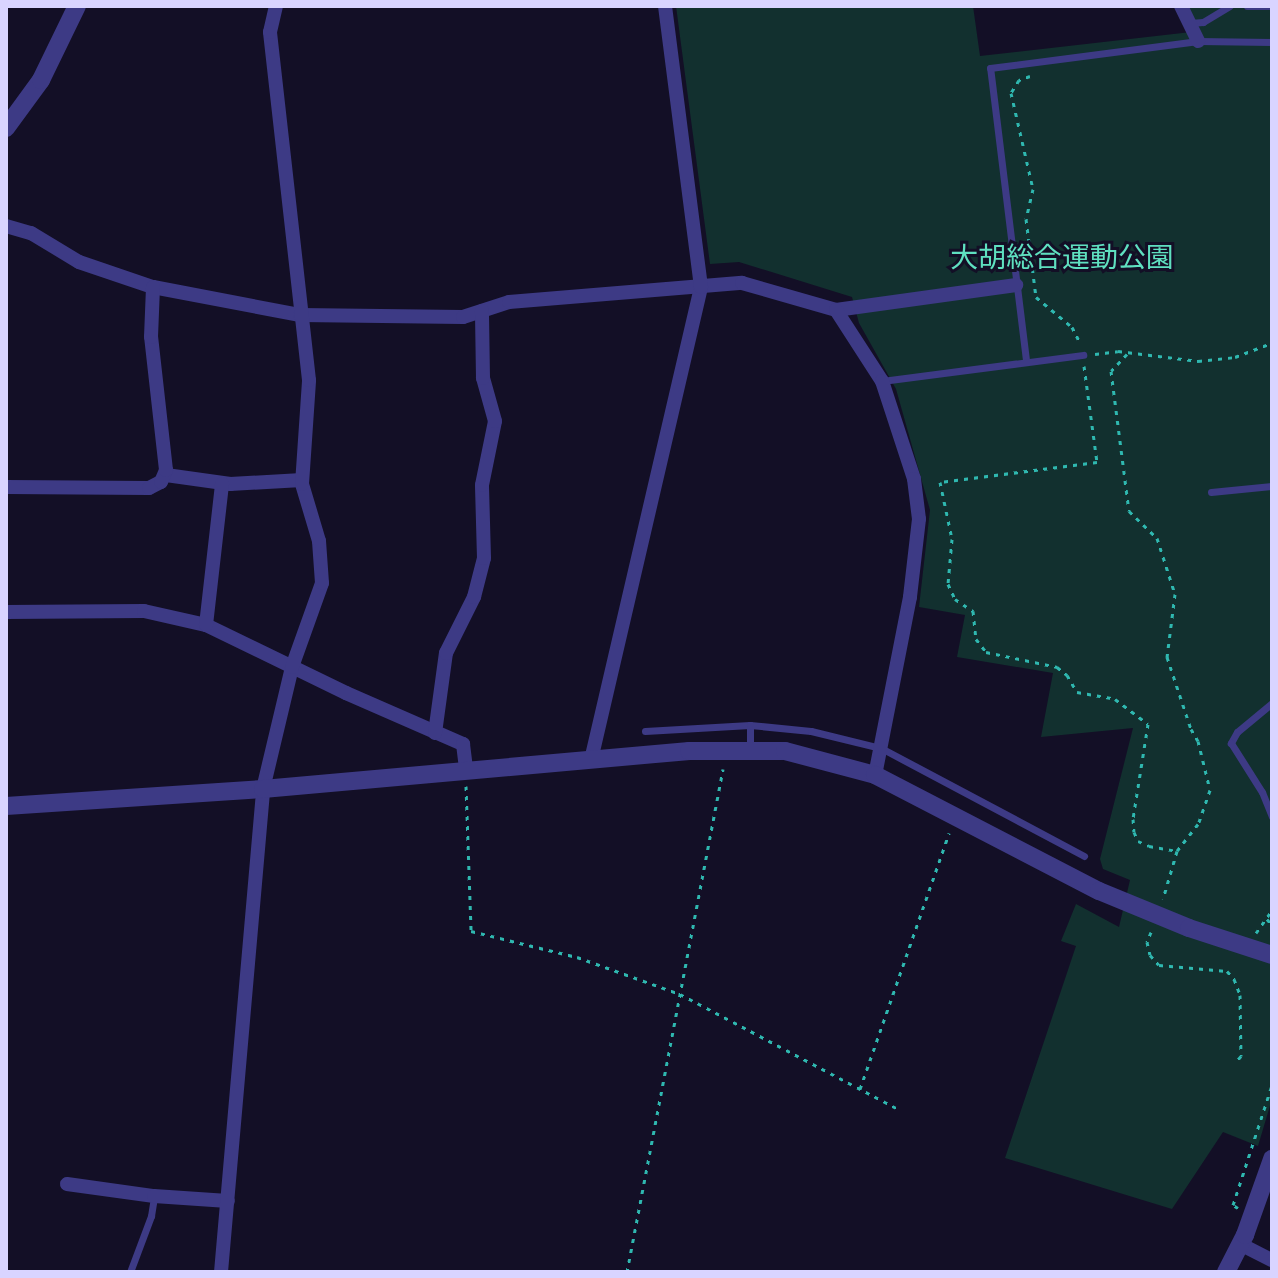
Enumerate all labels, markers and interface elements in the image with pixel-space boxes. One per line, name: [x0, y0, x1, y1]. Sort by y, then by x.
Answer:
park label: 大胡総合運動公園: [950, 242, 1174, 276]

